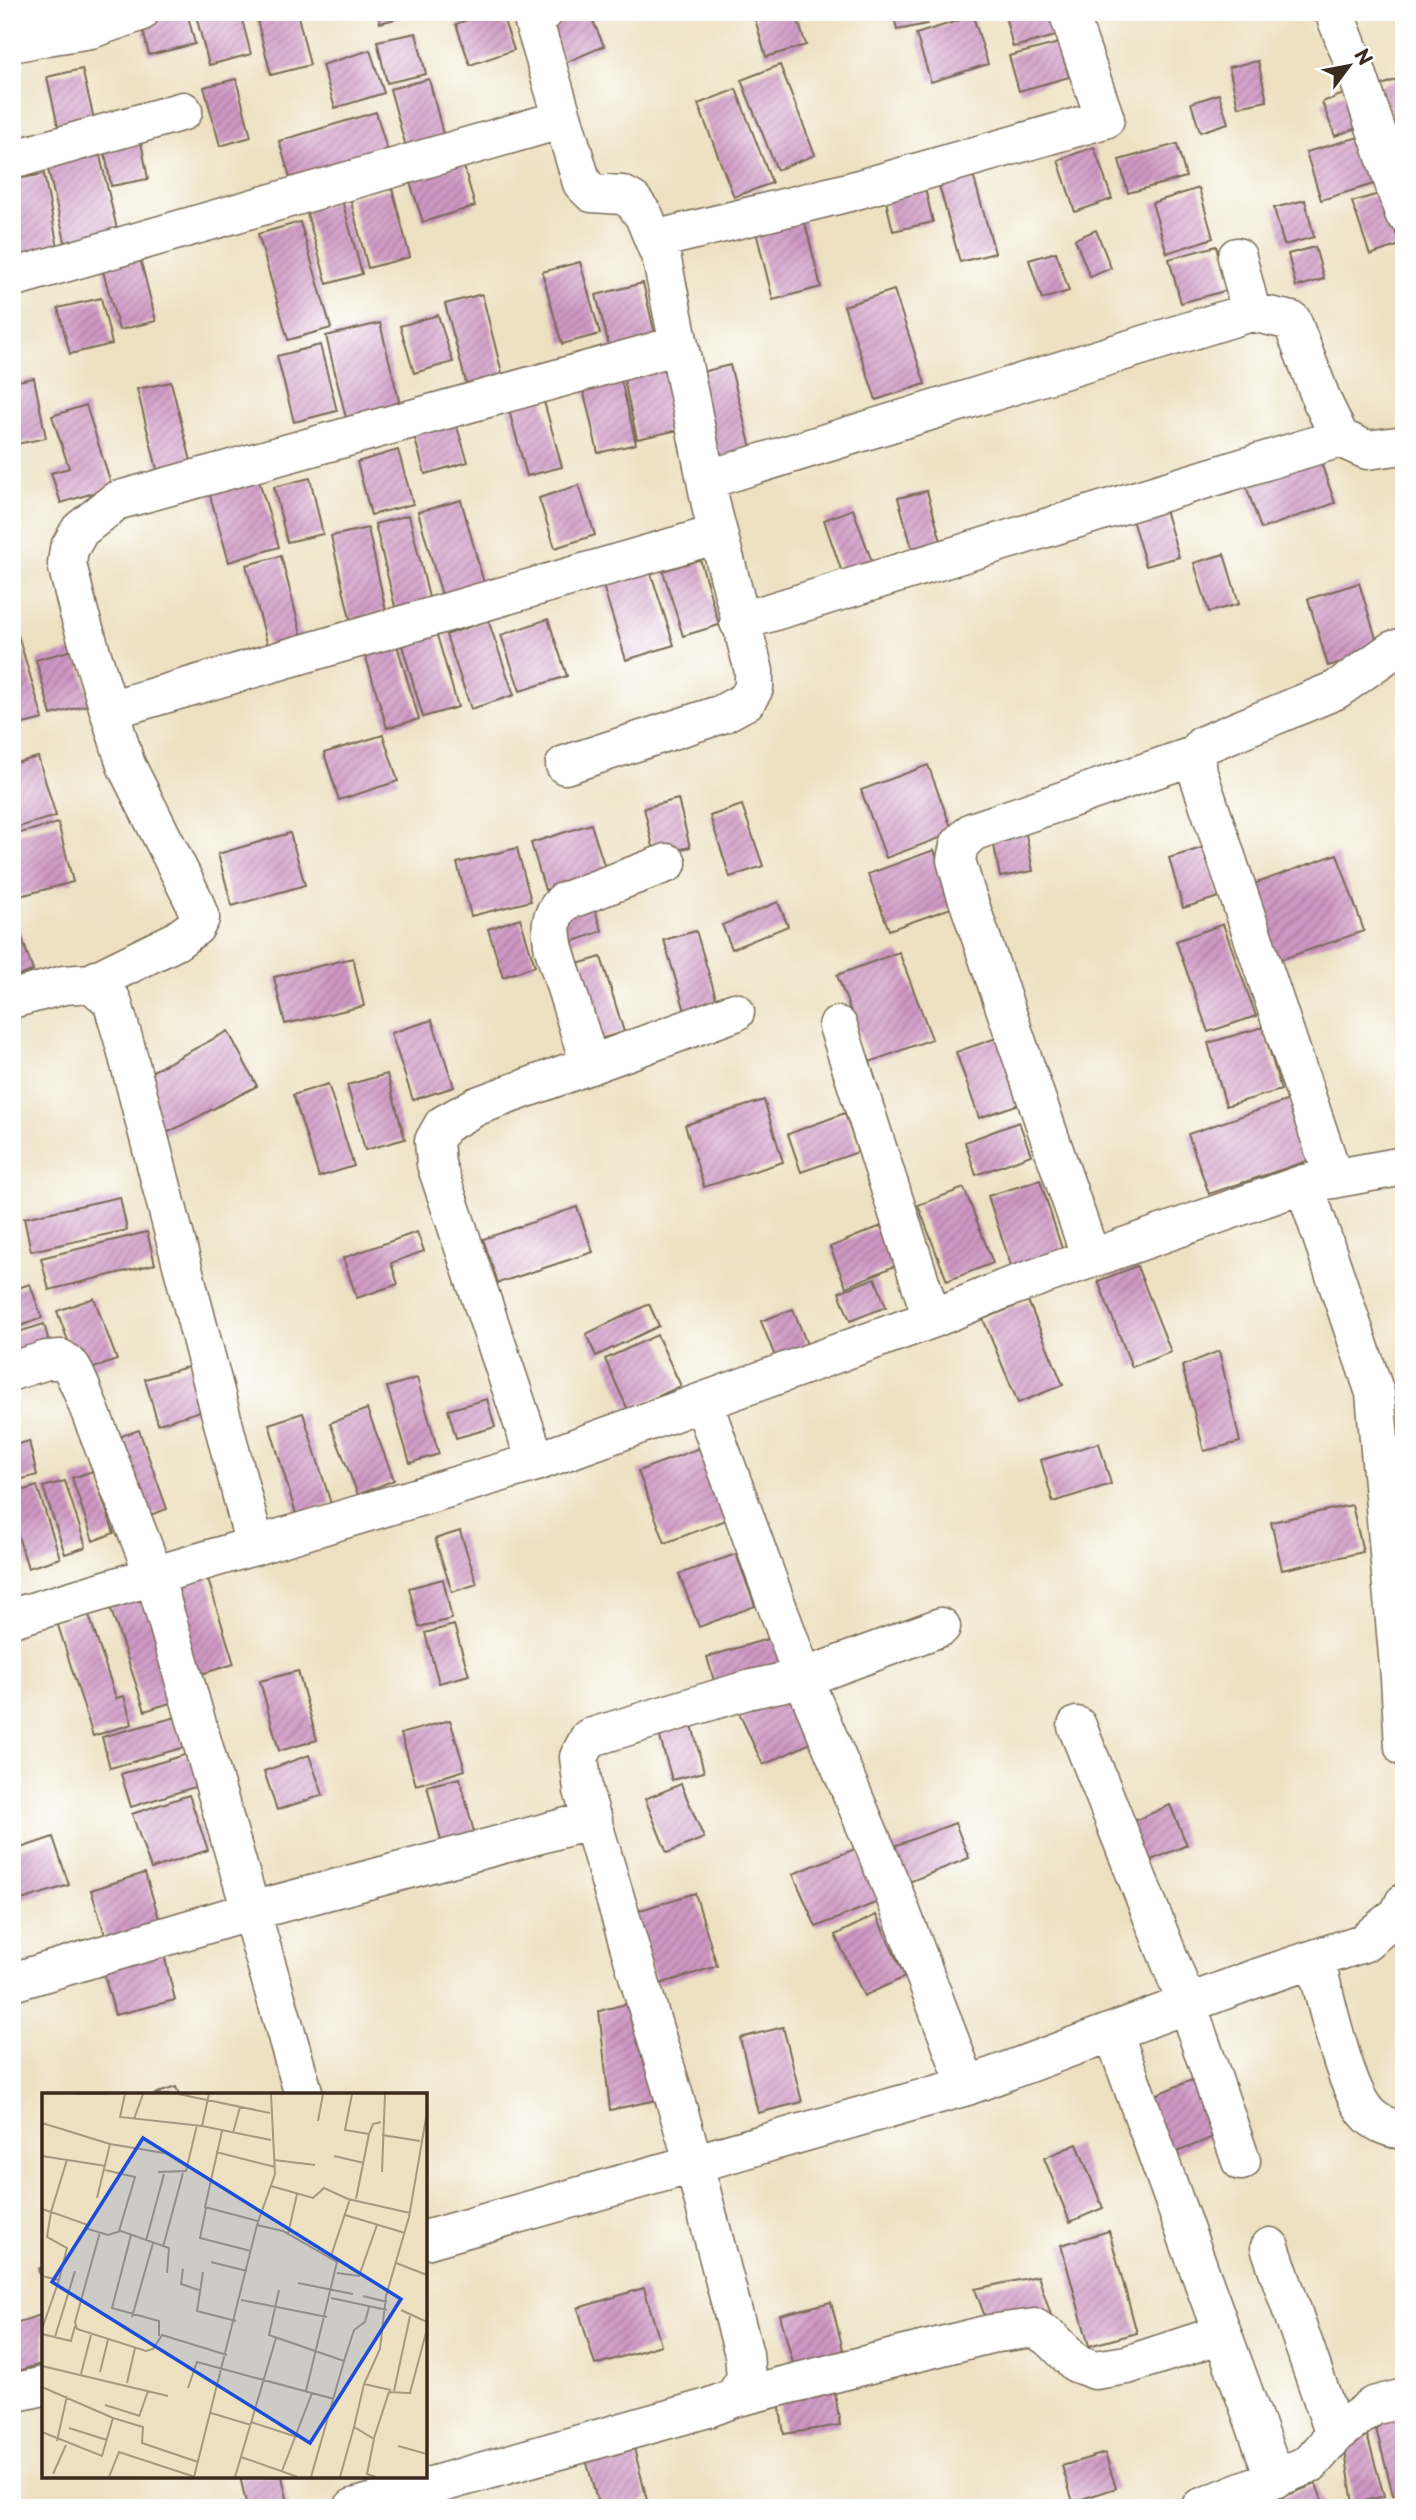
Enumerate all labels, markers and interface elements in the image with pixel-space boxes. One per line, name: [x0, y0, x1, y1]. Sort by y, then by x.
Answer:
north arrow: [1314, 32, 1384, 102]
text: N: [1348, 43, 1380, 70]
inset map: [42, 2093, 427, 2478]

